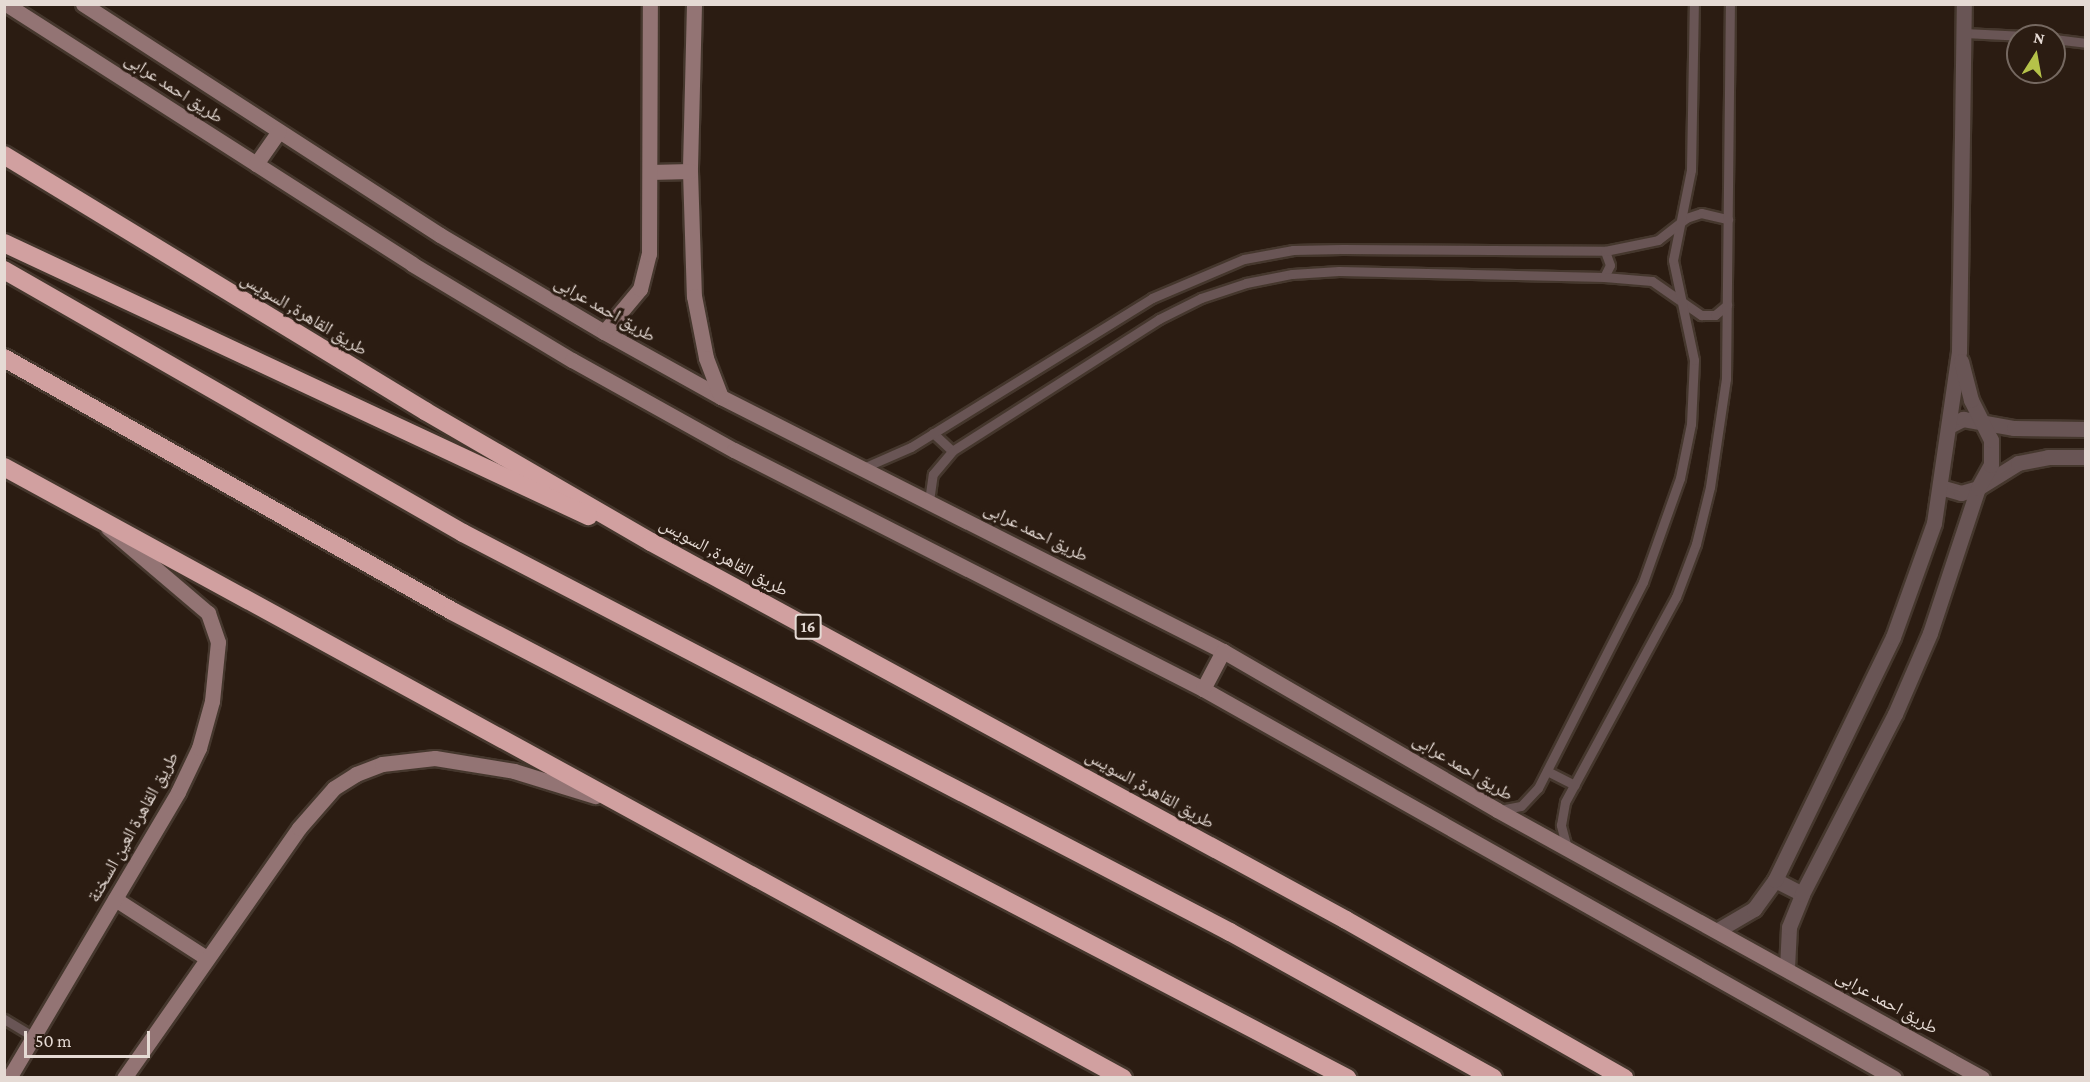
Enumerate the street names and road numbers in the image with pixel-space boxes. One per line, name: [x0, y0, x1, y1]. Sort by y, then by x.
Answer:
street label: طريق احمد عرابى: [121, 48, 227, 128]
street label: طريق القاهرة, السويس: [237, 268, 371, 360]
street label: طريق احمد عرابى: [551, 271, 659, 347]
street label: طريق احمد عرابى: [980, 497, 1092, 567]
street label: طريق القاهرة, السويس: [656, 513, 792, 601]
road number: 16: [794, 614, 822, 640]
street label: طريق احمد عرابى: [1409, 729, 1517, 805]
street label: طريق القاهرة, السويس: [1082, 745, 1218, 833]
street label: طريق القاهرة العين السخنة: [83, 748, 183, 906]
street label: طريق احمد عرابى: [1832, 965, 1942, 1039]

